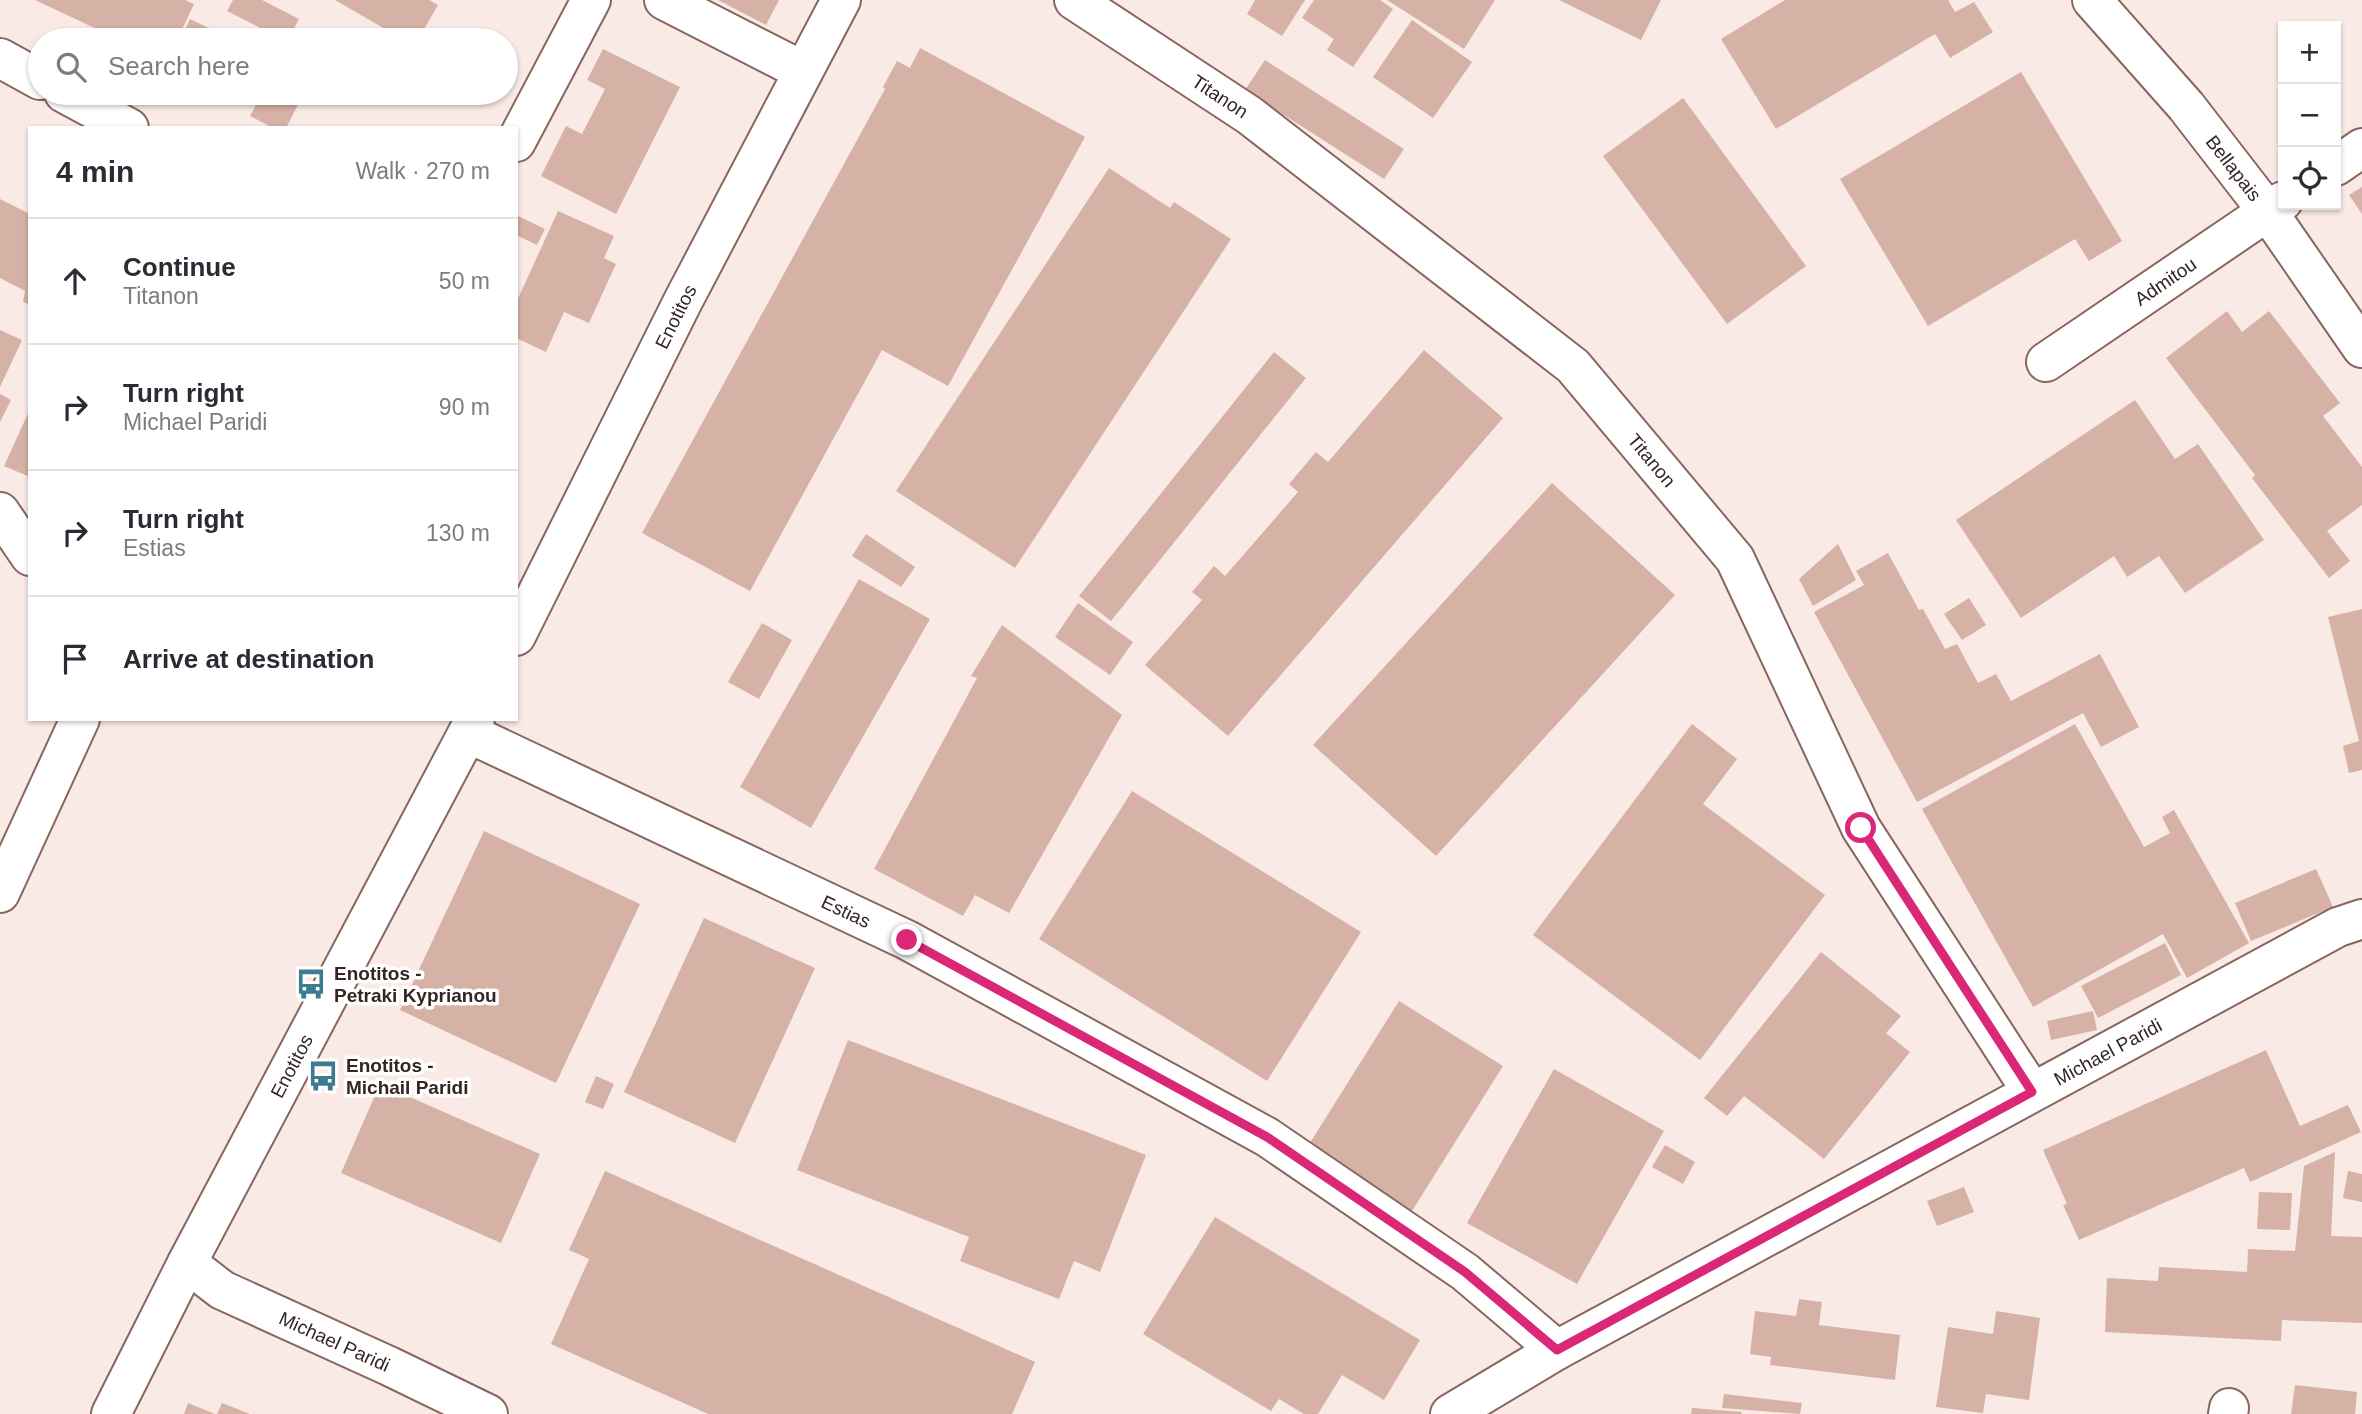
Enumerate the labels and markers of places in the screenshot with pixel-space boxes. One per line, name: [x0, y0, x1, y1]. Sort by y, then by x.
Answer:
place label: Enotitos - Petraki Kyprianou: [334, 963, 497, 1006]
bus stop icon: Enotitos - Petraki Kyprianou: [294, 967, 328, 1001]
place label: Enotitos - Michail Paridi: [346, 1055, 468, 1098]
bus stop icon: Enotitos - Michail Paridi: [306, 1059, 340, 1093]

